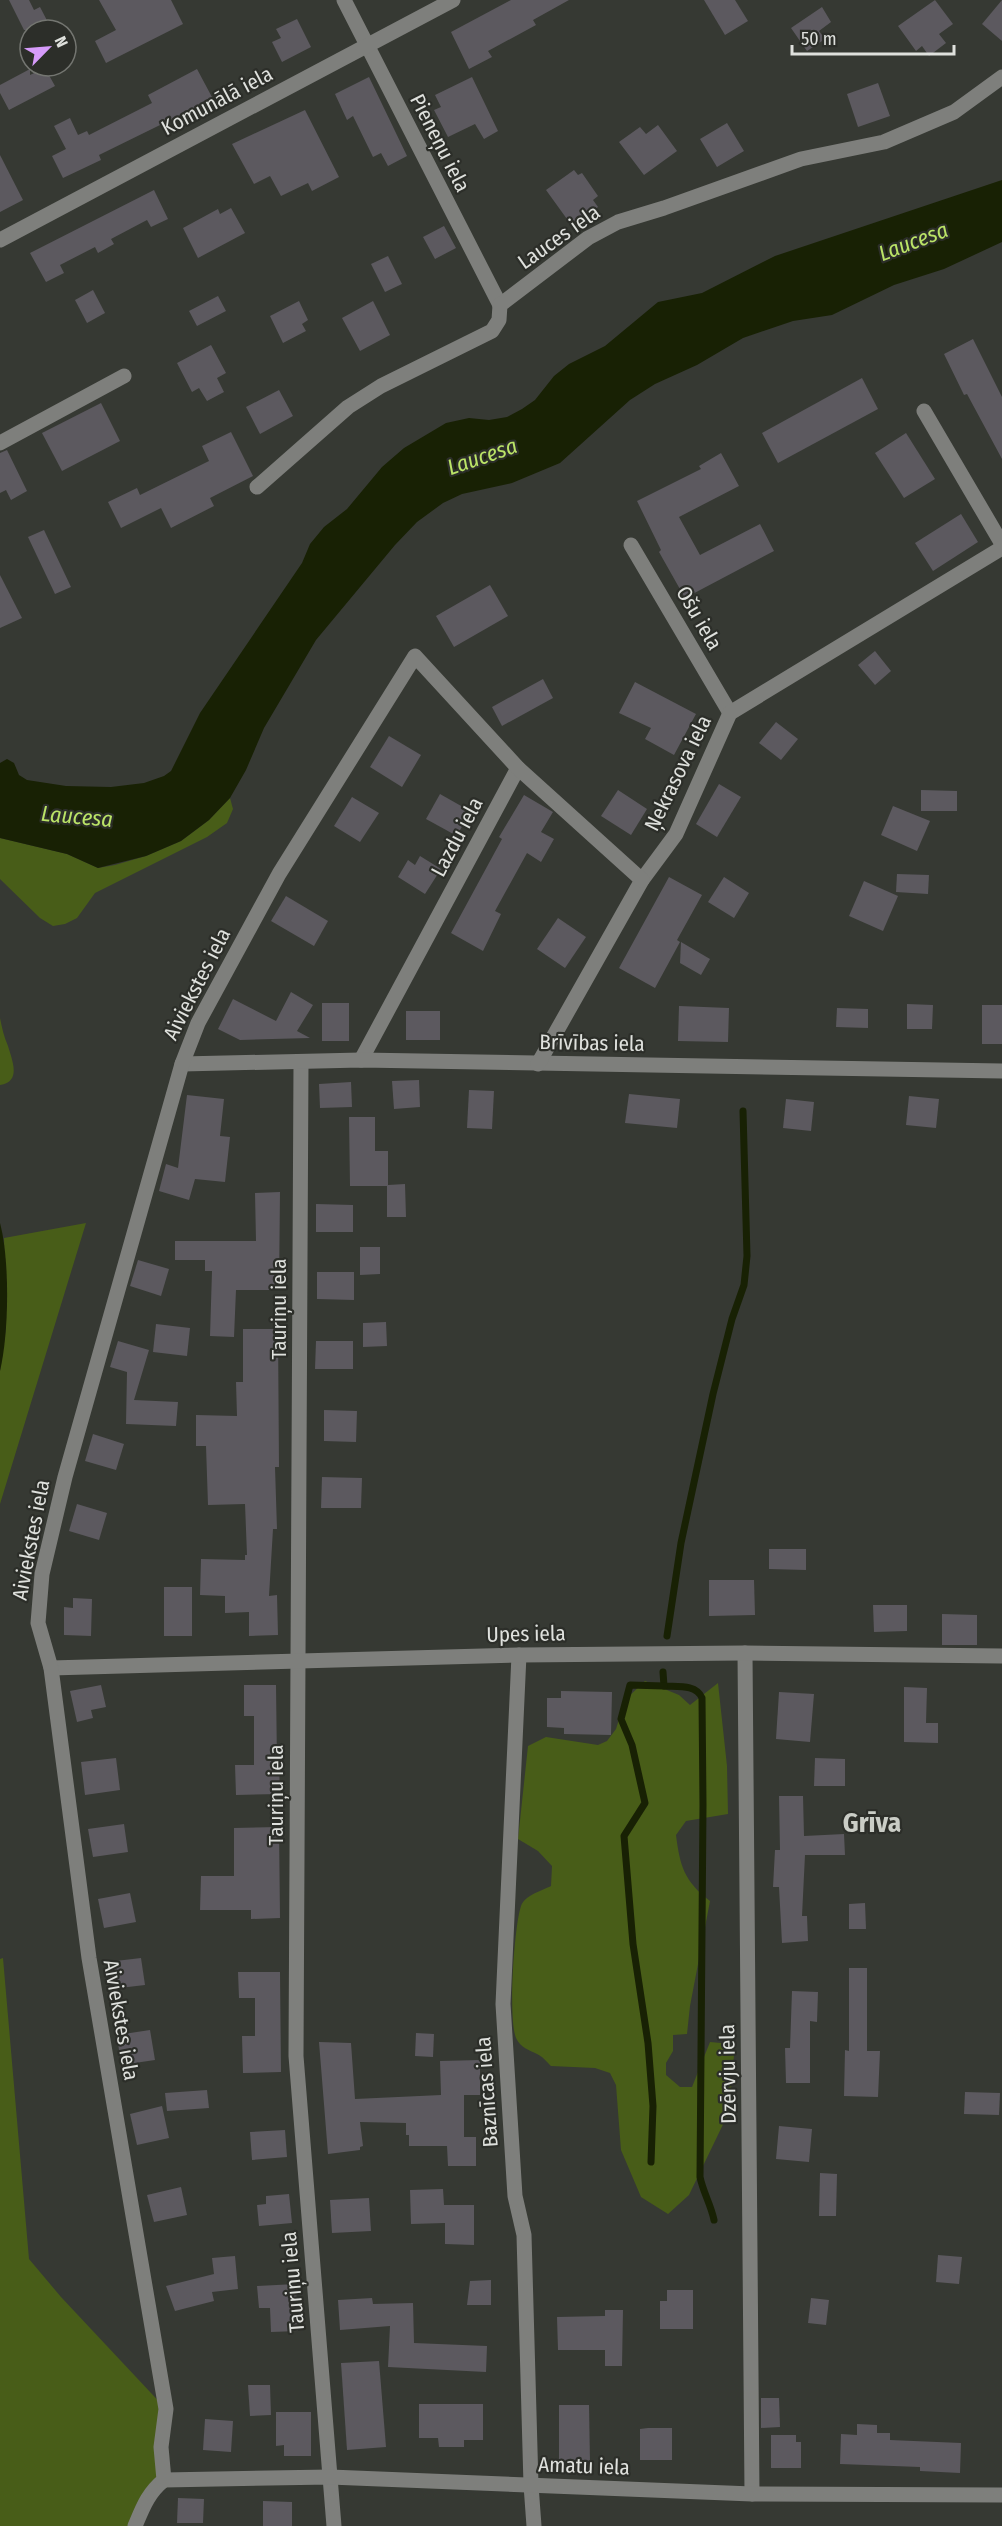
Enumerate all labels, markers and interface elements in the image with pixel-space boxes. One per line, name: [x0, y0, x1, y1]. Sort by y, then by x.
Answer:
north arrow: [18, 18, 78, 78]
scale bar: [792, 18, 954, 56]
text: 50 m: [801, 28, 837, 50]
text: N: [51, 34, 72, 50]
street label: Komunālā iela: [157, 61, 277, 141]
street label: Pieneņu iela: [404, 90, 476, 196]
street label: Lauces iela: [513, 199, 605, 275]
water label: Laucesa: [875, 216, 952, 267]
water label: Laucesa: [444, 432, 521, 481]
street label: Ošu iela: [670, 581, 728, 655]
street label: Ņekrasova iela: [639, 711, 717, 835]
street label: Lazdu iela: [425, 793, 489, 881]
water label: Laucesa: [40, 800, 114, 833]
street label: Aiviekstes iela: [158, 924, 236, 1044]
street label: Brīvības iela: [539, 1029, 645, 1057]
street label: Tauriņu iela: [266, 1259, 292, 1359]
street label: Aiviekstes iela: [7, 1478, 55, 1602]
street label: Upes iela: [486, 1620, 566, 1648]
street label: Tauriņu iela: [263, 1745, 289, 1845]
district label: Grīva: [843, 1807, 901, 1839]
street label: Aiviekstes iela: [98, 1958, 144, 2082]
street label: Dzērvju iela: [714, 2024, 742, 2124]
street label: Baznīcas iela: [470, 2036, 504, 2148]
street label: Tauriņu iela: [276, 2231, 310, 2333]
street label: Amatu iela: [538, 2451, 630, 2481]

